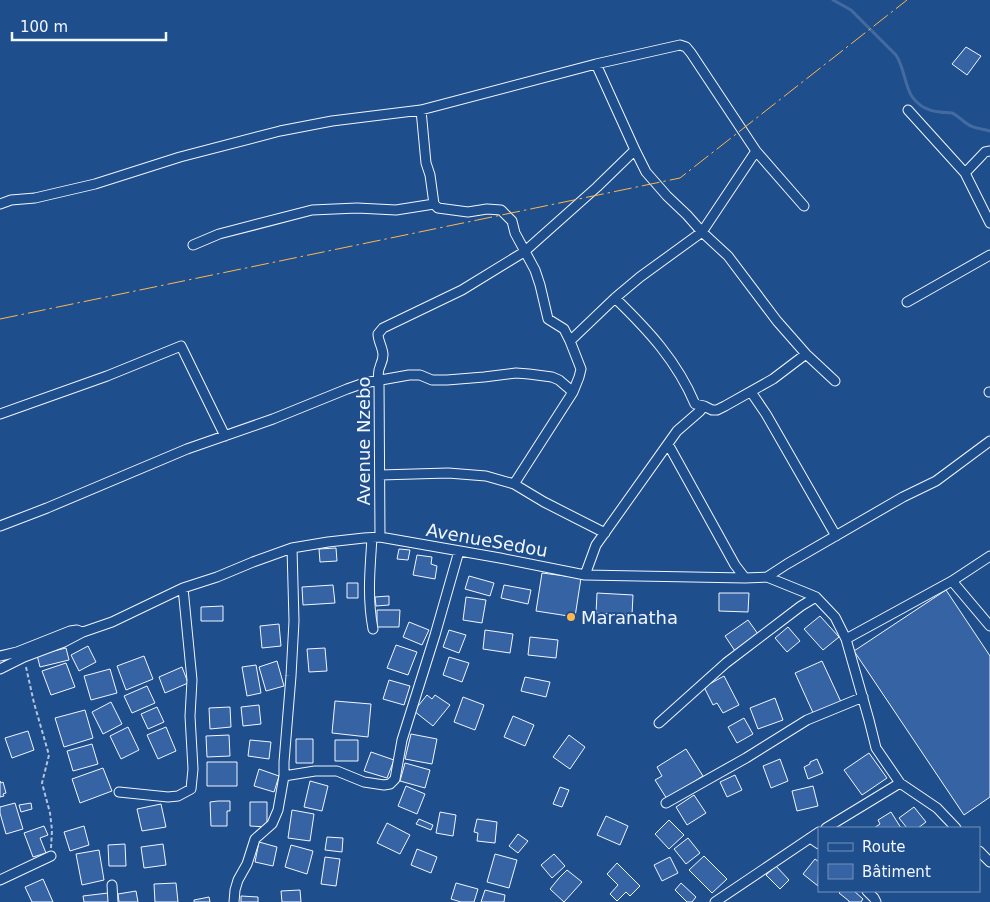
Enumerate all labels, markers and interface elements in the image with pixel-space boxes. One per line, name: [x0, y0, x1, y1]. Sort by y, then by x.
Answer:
scale bar: [12, 10, 166, 42]
text: 100 m: [20, 18, 68, 36]
street label: Avenue Nzebo: [353, 376, 374, 506]
street label: AvenueSedou: [424, 519, 550, 561]
place label: Maranatha: [581, 607, 678, 628]
marker: Maranatha: [565, 611, 577, 623]
legend: [818, 827, 980, 892]
text: Route: [862, 838, 906, 856]
text: Bâtiment: [862, 863, 931, 881]

